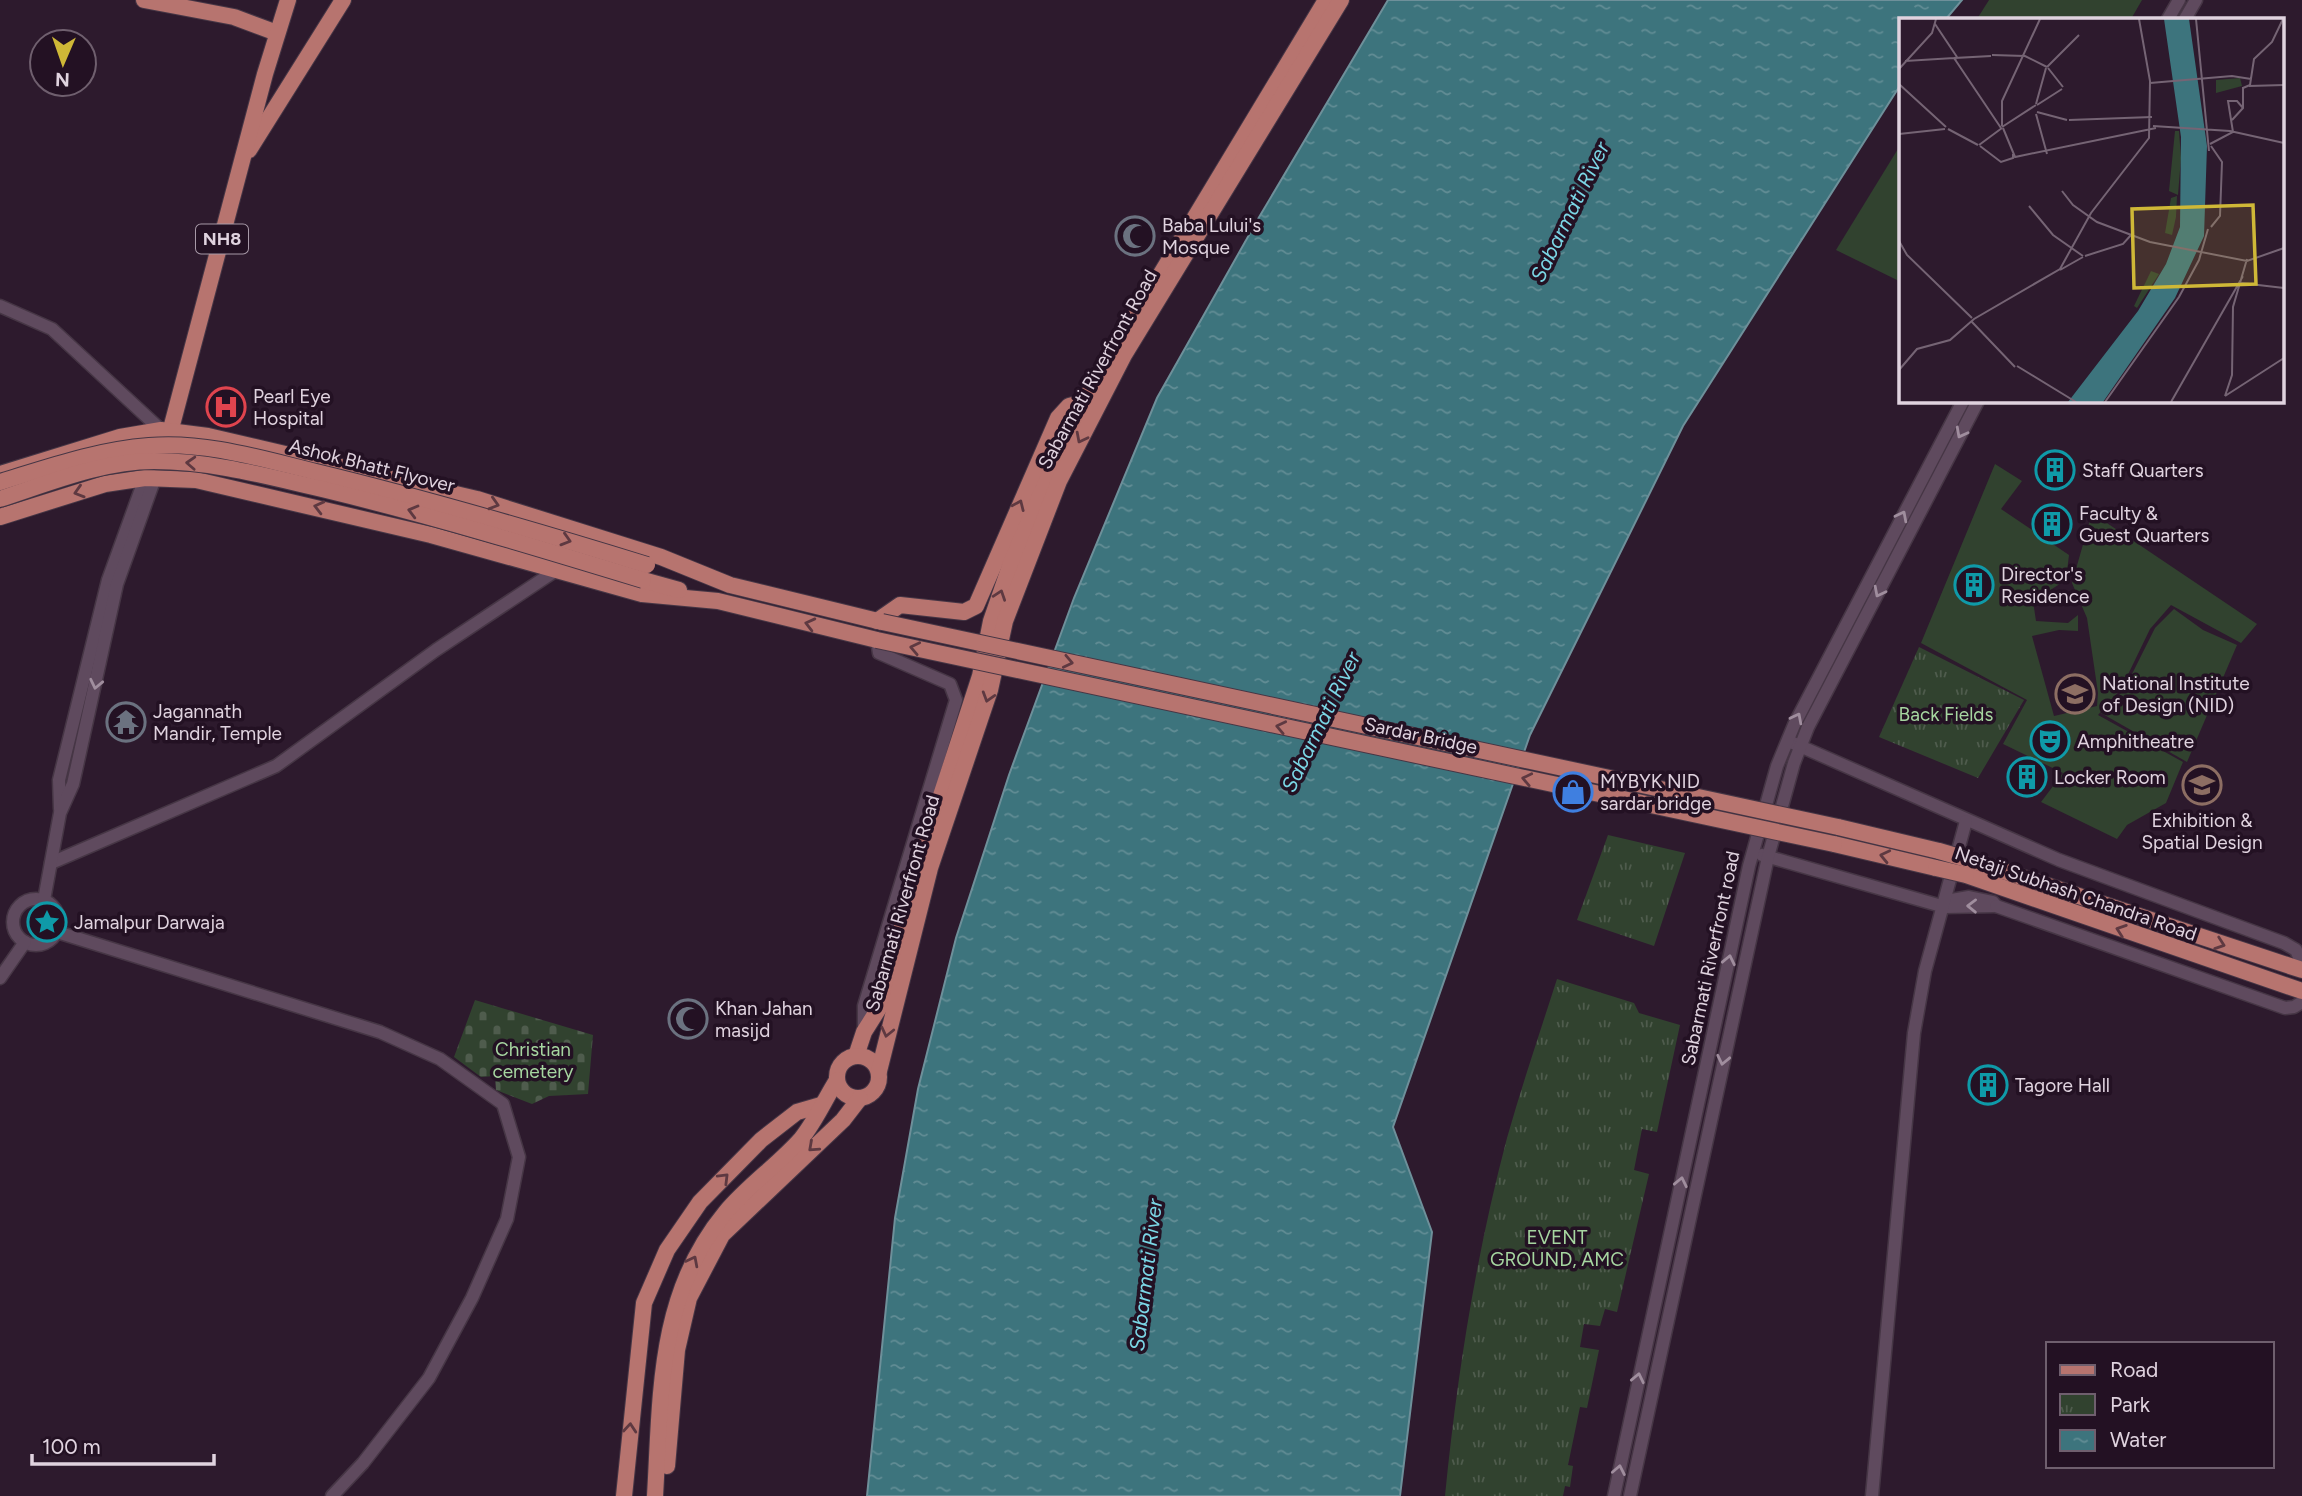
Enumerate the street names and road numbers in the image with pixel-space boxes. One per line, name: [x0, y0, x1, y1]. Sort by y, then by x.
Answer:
road number: NH8: [196, 225, 248, 254]
street label: Sabarmati Riverfront Road: [1033, 266, 1162, 473]
street label: Ashok Bhatt Flyover: [287, 434, 458, 497]
street label: Sardar Bridge: [1362, 712, 1479, 759]
street label: Sabarmati Riverfront Road: [861, 792, 944, 1014]
street label: Netaji Subhash Chandra Road: [1952, 841, 2200, 946]
street label: Sabarmati Riverfront road: [1677, 849, 1744, 1067]

